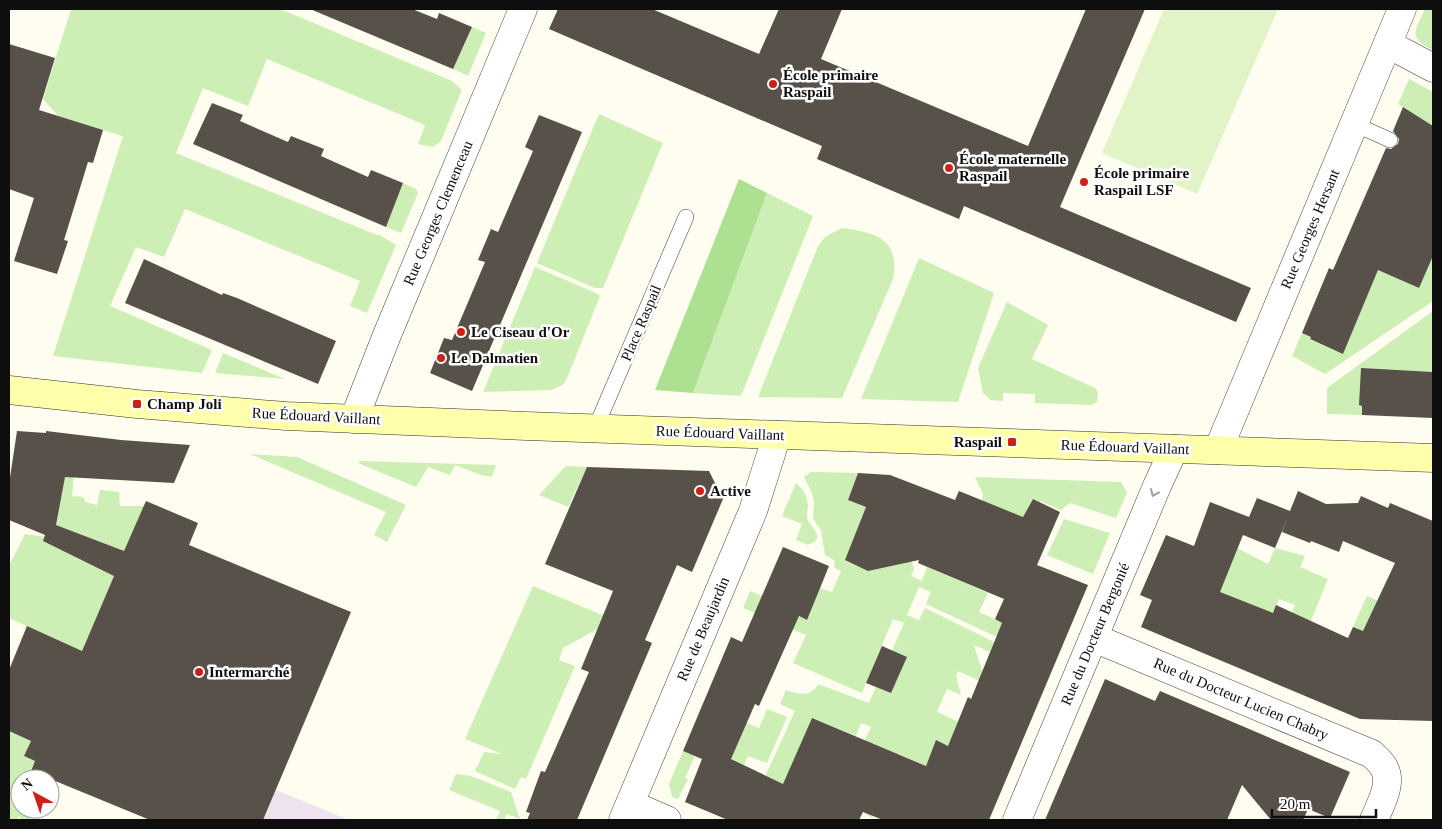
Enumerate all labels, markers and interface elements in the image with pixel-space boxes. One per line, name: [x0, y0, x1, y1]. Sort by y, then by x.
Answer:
place label: École primaire Raspail: [783, 67, 878, 100]
marker: École primaire Raspail: [767, 78, 779, 90]
street label: Rue Georges Clemenceau: [400, 138, 476, 288]
place label: École maternelle Raspail: [959, 151, 1066, 184]
marker: École maternelle Raspail: [943, 162, 955, 174]
place label: École primaire Raspail LSF: [1094, 165, 1189, 198]
street label: Rue Georges Hersant: [1278, 166, 1343, 291]
marker: École primaire Raspail LSF: [1078, 176, 1090, 188]
street label: Place Raspail: [618, 282, 664, 364]
place label: Le Ciseau d'Or: [471, 324, 570, 340]
marker: Le Ciseau d'Or: [455, 326, 467, 338]
place label: Le Dalmatien: [451, 350, 539, 366]
marker: Le Dalmatien: [435, 352, 447, 364]
place label: Champ Joli: [147, 396, 222, 412]
marker: Champ Joli: [131, 398, 143, 410]
street label: Rue Édouard Vaillant: [251, 405, 382, 427]
street label: Rue Édouard Vaillant: [655, 423, 785, 443]
place label: Raspail: [954, 434, 1002, 450]
marker: Raspail: [1006, 436, 1018, 448]
street label: Rue Édouard Vaillant: [1060, 437, 1190, 457]
place label: Active: [710, 483, 751, 499]
marker: Active: [694, 485, 706, 497]
one-way arrow: [1150, 488, 1160, 497]
street label: Rue du Docteur Bergonié: [1058, 560, 1132, 708]
street label: Rue de Beaujardin: [674, 574, 732, 684]
street label: Rue du Docteur Lucien Chabry: [1151, 655, 1331, 743]
place label: Intermarché: [209, 664, 290, 680]
marker: Intermarché: [193, 666, 205, 678]
north arrow: [10, 769, 60, 819]
text: N: [18, 775, 36, 793]
scale bar: [1272, 786, 1376, 818]
text: 20 m: [1280, 796, 1311, 812]

